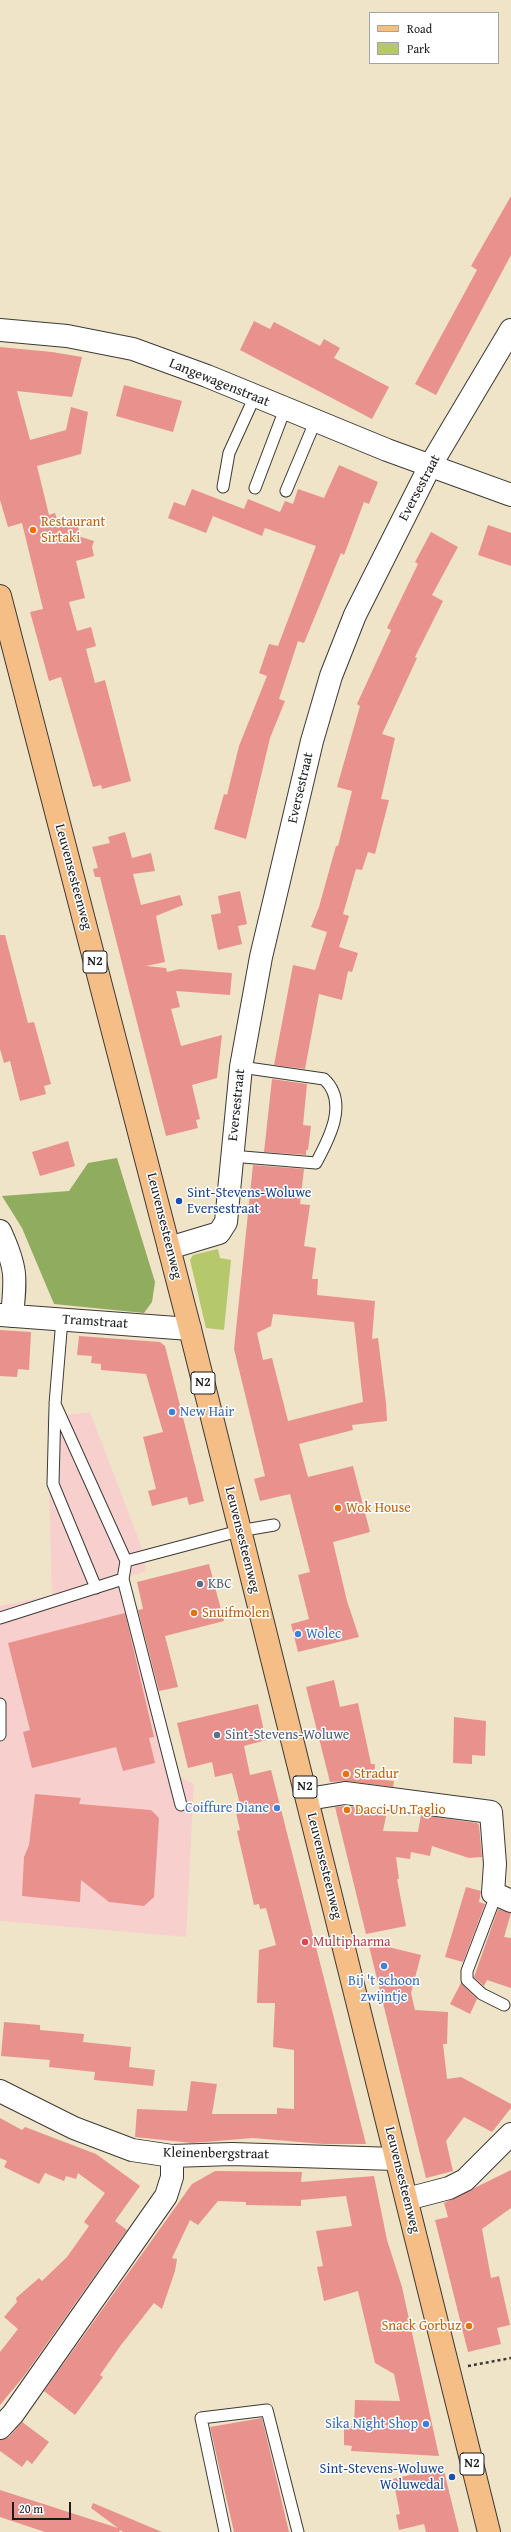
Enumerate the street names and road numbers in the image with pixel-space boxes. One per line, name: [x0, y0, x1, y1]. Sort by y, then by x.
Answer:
street label: Langewagenstraat: [166, 355, 272, 411]
street label: Eversestraat: [396, 452, 444, 524]
street label: Eversestraat: [285, 751, 317, 825]
street label: Leuvensesteenweg: [51, 822, 95, 932]
road number: N2: [83, 951, 107, 973]
street label: Eversestraat: [225, 1068, 249, 1142]
street label: Leuvensesteenweg: [143, 1171, 185, 1281]
street label: Tramstraat: [62, 1311, 128, 1333]
road number: N2: [191, 1372, 215, 1394]
street label: Leuvensesteenweg: [221, 1485, 263, 1595]
road number: N2: [293, 1776, 317, 1798]
street label: Leuvensesteenweg: [303, 1811, 345, 1921]
street label: Leuvensesteenweg: [381, 2125, 423, 2235]
street label: Kleinenbergstraat: [163, 2145, 269, 2163]
road number: N2: [460, 2453, 484, 2475]

